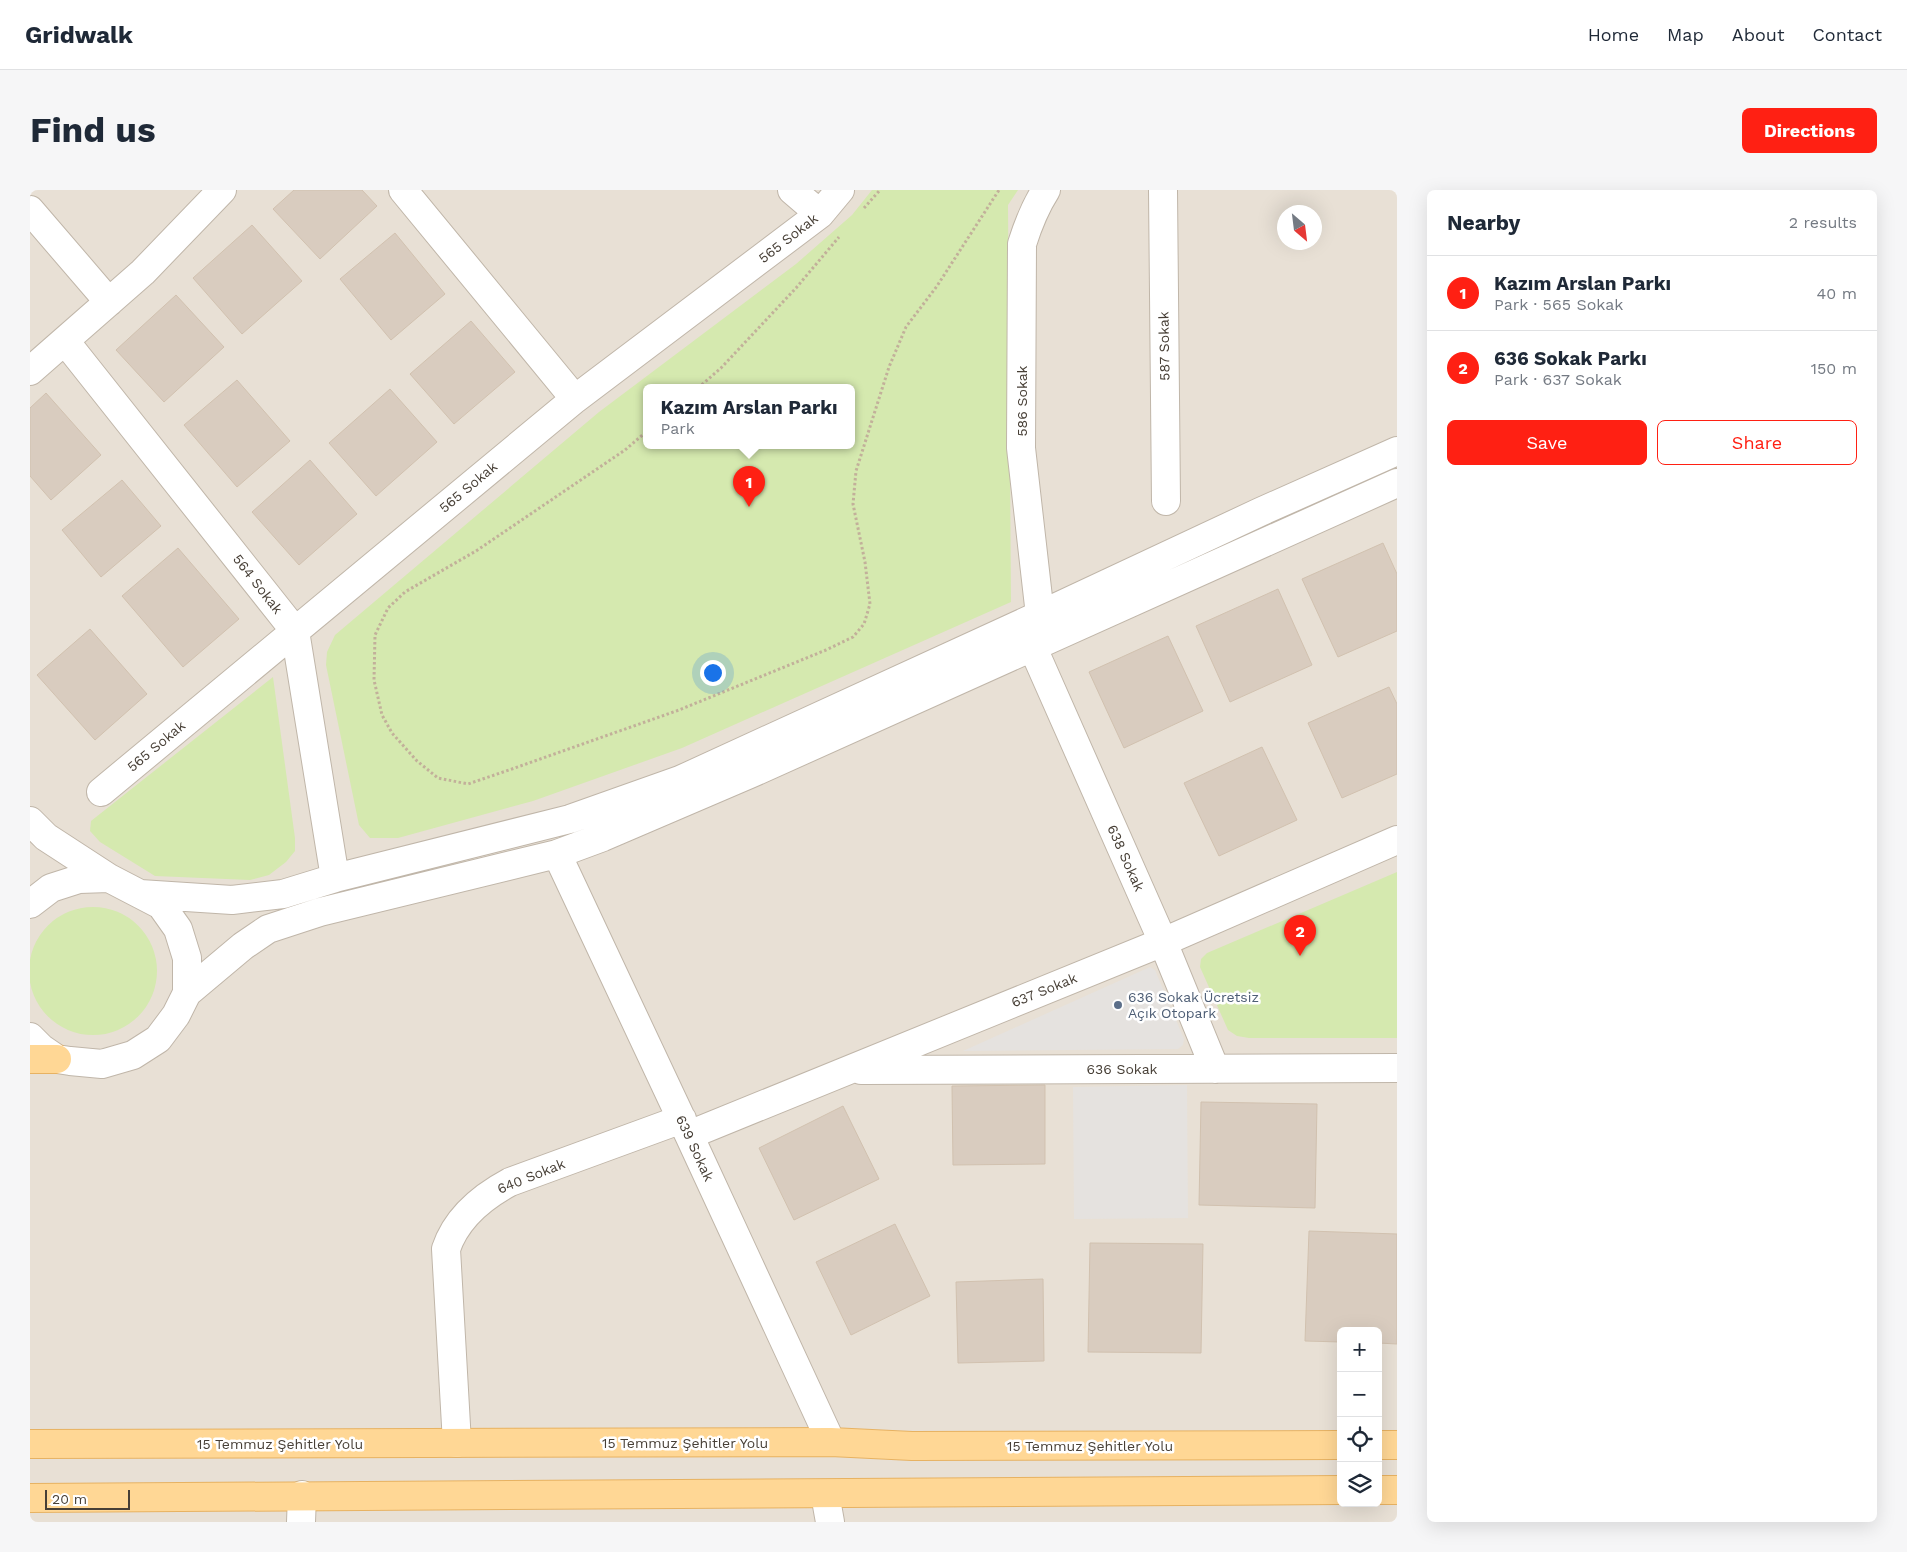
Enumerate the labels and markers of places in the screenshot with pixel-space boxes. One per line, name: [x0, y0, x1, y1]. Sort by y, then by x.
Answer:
pin: 1: [733, 466, 765, 507]
pin: 2: [1284, 915, 1316, 956]
place label: 636 Sokak Ücretsiz Açık Otopark: [1128, 989, 1259, 1021]
marker: 636 Sokak Ücretsiz Açık Otopark: [1112, 999, 1124, 1011]

